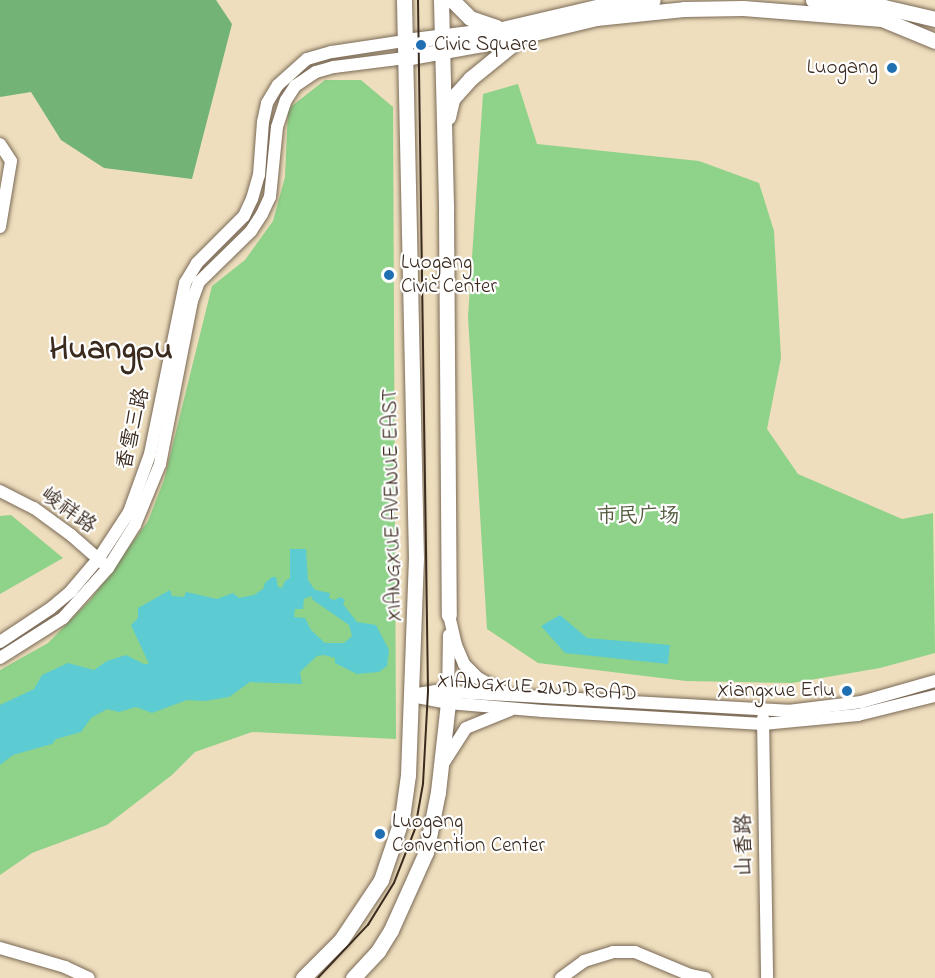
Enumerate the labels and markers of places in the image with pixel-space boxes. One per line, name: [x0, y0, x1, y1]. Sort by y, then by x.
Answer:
place label: Civic Square: [434, 32, 537, 58]
marker: Civic Square: [412, 36, 430, 54]
place label: Luogang: [807, 55, 878, 81]
marker: Luogang: [883, 59, 901, 77]
place label: Luogang Civic Center: [401, 250, 497, 300]
marker: Luogang Civic Center: [382, 268, 396, 282]
place label: Xiangxue Erlu: [717, 678, 835, 704]
marker: Xiangxue Erlu: [840, 684, 854, 698]
place label: Luogang Convention Center: [392, 809, 545, 859]
marker: Luogang Convention Center: [373, 827, 387, 841]

